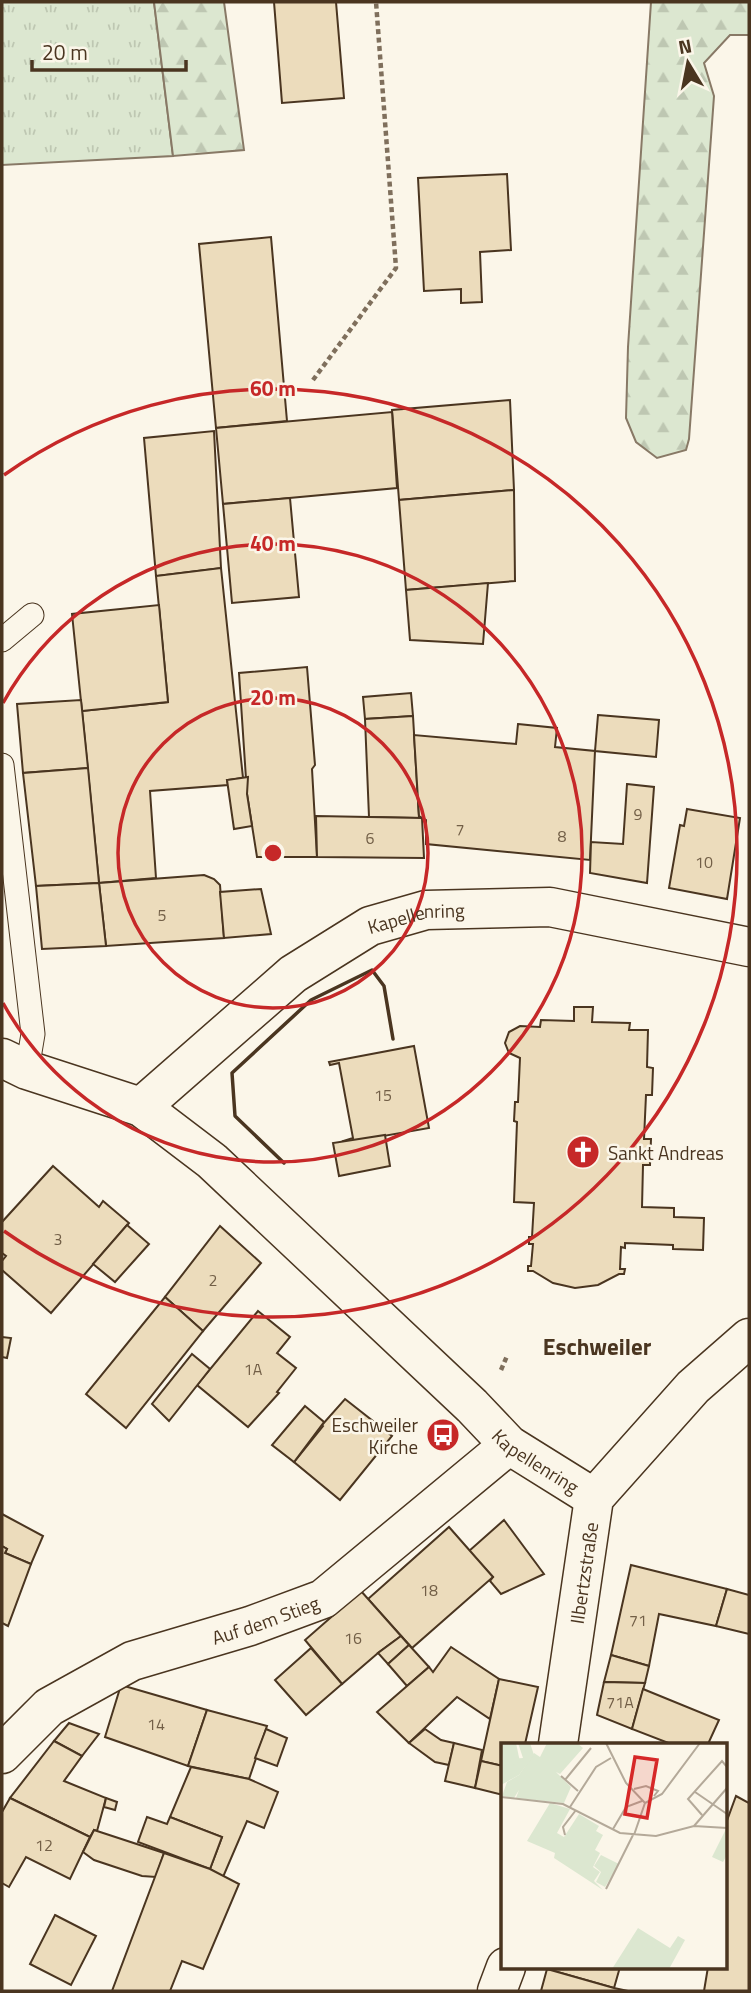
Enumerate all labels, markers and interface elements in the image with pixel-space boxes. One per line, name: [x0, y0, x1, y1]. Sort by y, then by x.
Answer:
scale bar: [32, 28, 186, 72]
north arrow: [653, 28, 723, 98]
text: N: [676, 30, 694, 61]
text: 20 m: [42, 36, 88, 68]
text: 60 m: [250, 372, 296, 404]
text: 40 m: [250, 527, 296, 559]
text: 20 m: [250, 681, 296, 713]
house number: 9: [634, 802, 643, 826]
house number: 7: [456, 817, 464, 841]
house number: 8: [558, 824, 567, 848]
house number: 6: [366, 826, 375, 850]
centre of rings: [261, 841, 285, 865]
house number: 10: [695, 850, 713, 874]
street label: Kapellenring: [364, 895, 465, 941]
house number: 5: [158, 903, 167, 927]
house number: 15: [374, 1083, 392, 1107]
church icon: Sankt Andreas: [564, 1133, 602, 1171]
place label: Sankt Andreas: [608, 1138, 724, 1167]
house number: 3: [54, 1227, 62, 1251]
house number: 2: [209, 1268, 217, 1292]
district label: Eschweiler: [543, 1329, 652, 1364]
house number: 1A: [244, 1357, 263, 1381]
place label: Eschweiler Kirche: [332, 1410, 418, 1461]
bus stop icon: Eschweiler Kirche: [424, 1416, 462, 1454]
street label: Kapellenring: [486, 1422, 585, 1500]
street label: Ilbertzstraße: [561, 1520, 605, 1626]
house number: 18: [420, 1578, 438, 1602]
street label: Auf dem Stieg: [208, 1587, 323, 1651]
house number: 71: [629, 1608, 647, 1632]
house number: 16: [344, 1626, 362, 1650]
house number: 71A: [606, 1690, 634, 1714]
house number: 14: [147, 1712, 165, 1736]
inset map: [501, 1743, 726, 1968]
house number: 12: [35, 1833, 53, 1857]

